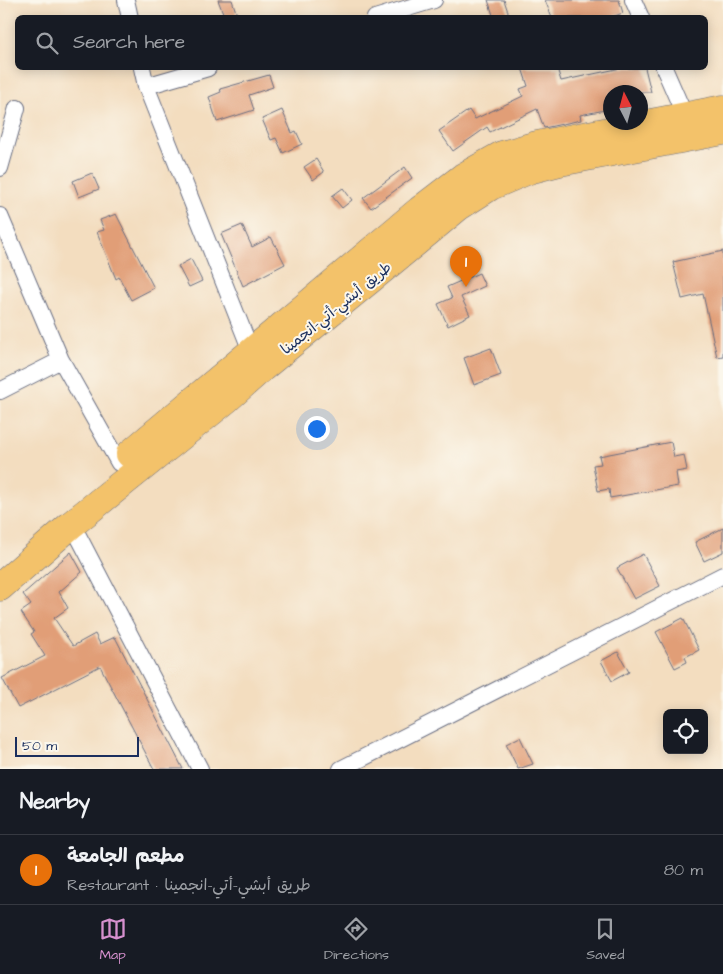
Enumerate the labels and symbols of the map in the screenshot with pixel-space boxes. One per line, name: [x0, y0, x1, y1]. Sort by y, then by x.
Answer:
north arrow: [603, 85, 648, 130]
pin: 1: [450, 246, 482, 287]
street label: طريق أبشي-أتي-انجمينا: [276, 257, 397, 361]
your location: [304, 416, 330, 442]
scale bar: [15, 734, 139, 757]

